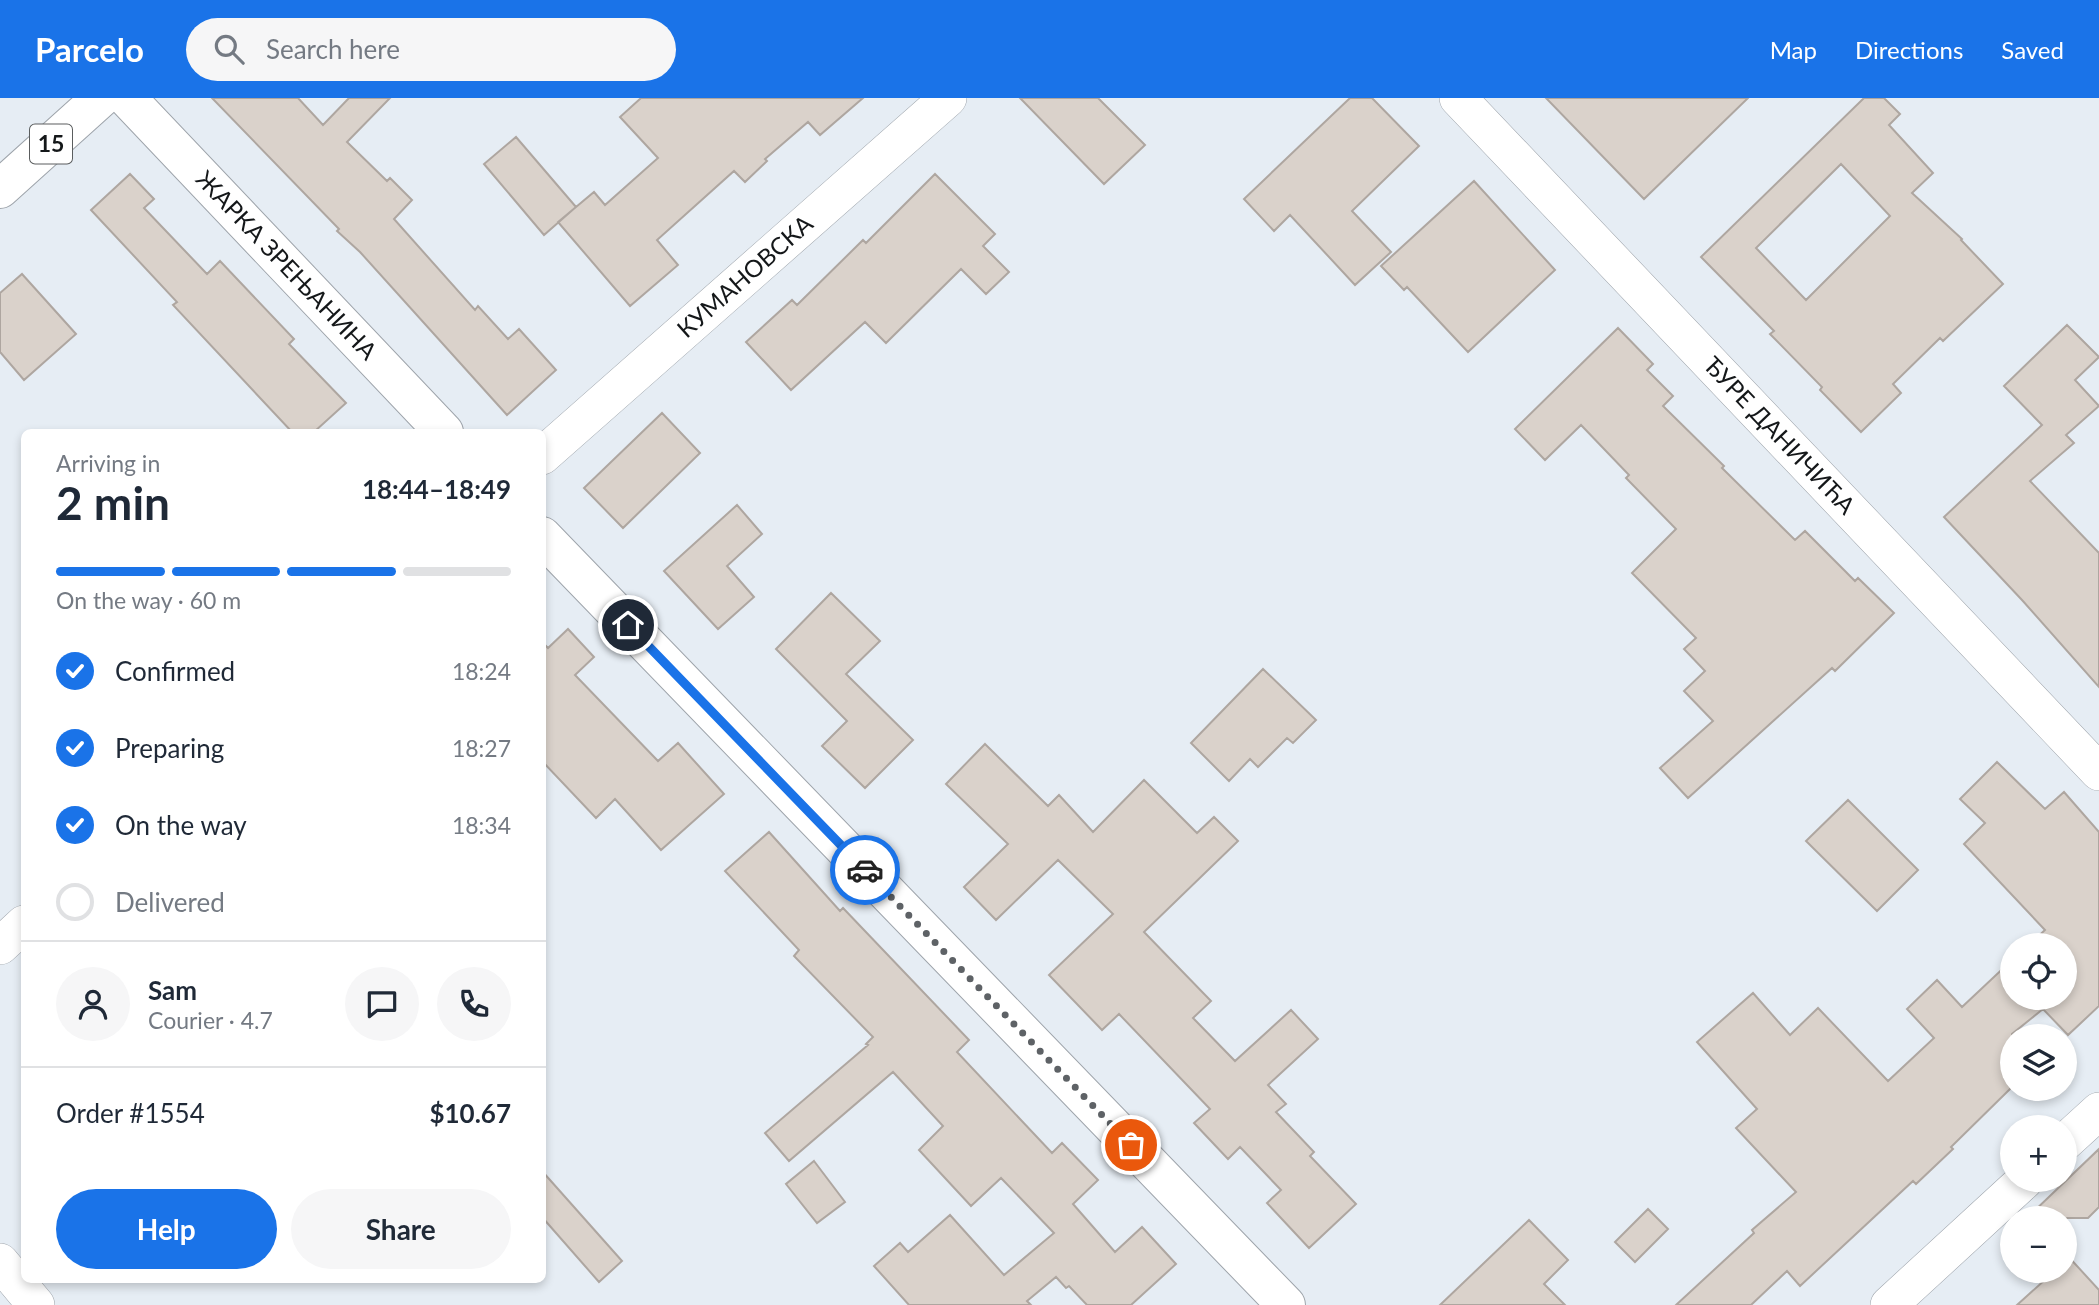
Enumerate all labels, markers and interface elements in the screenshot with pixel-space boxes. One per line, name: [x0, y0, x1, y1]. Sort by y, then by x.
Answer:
search box: [186, 18, 676, 81]
text: Parcelo: [35, 29, 144, 69]
icon: search: [210, 30, 248, 68]
text: Search here: [266, 33, 400, 65]
text: Map: [1770, 35, 1817, 64]
text: Directions: [1855, 35, 1963, 64]
text: Saved: [2001, 35, 2064, 64]
road number: 15: [30, 124, 72, 164]
street label: ЖАРКА ЗРЕЊАНИНА: [191, 164, 384, 366]
street label: КУМАНОВСКА: [671, 208, 819, 343]
street label: ЂУРЕ ДАНИЧИЋА: [1699, 350, 1862, 520]
text: Arriving in: [56, 449, 160, 477]
text: 18:44–18:49: [362, 473, 511, 505]
text: 2 min: [56, 475, 170, 530]
text: On the way · 60 m: [56, 586, 241, 614]
pin: [598, 595, 658, 655]
icon: home: [609, 606, 647, 644]
icon: check: [56, 652, 94, 690]
text: Confirmed: [115, 655, 235, 687]
text: 18:24: [452, 657, 511, 685]
icon: check: [56, 729, 94, 767]
text: Preparing: [115, 732, 224, 764]
text: 18:27: [452, 734, 511, 762]
icon: check: [56, 806, 94, 844]
text: On the way: [115, 809, 247, 841]
text: 18:34: [452, 811, 511, 839]
courier: [830, 835, 900, 905]
icon: car: [846, 851, 884, 889]
text: Delivered: [115, 886, 225, 918]
map controls: [2000, 933, 2077, 1283]
button: locate: [2000, 933, 2077, 1010]
button: person: [56, 967, 130, 1041]
button: chat: [345, 967, 419, 1041]
button: phone: [437, 967, 511, 1041]
text: Sam: [148, 974, 197, 1006]
text: Courier · 4.7: [148, 1006, 273, 1034]
button: layers: [2000, 1024, 2077, 1101]
text: Order #1554: [56, 1097, 205, 1129]
text: $10.67: [429, 1097, 511, 1129]
pin: [1101, 1115, 1161, 1175]
button: +: [2000, 1115, 2077, 1192]
icon: bag: [1112, 1126, 1150, 1164]
button: Help: [56, 1189, 277, 1269]
button: Share: [291, 1189, 511, 1269]
button: −: [2000, 1206, 2077, 1283]

